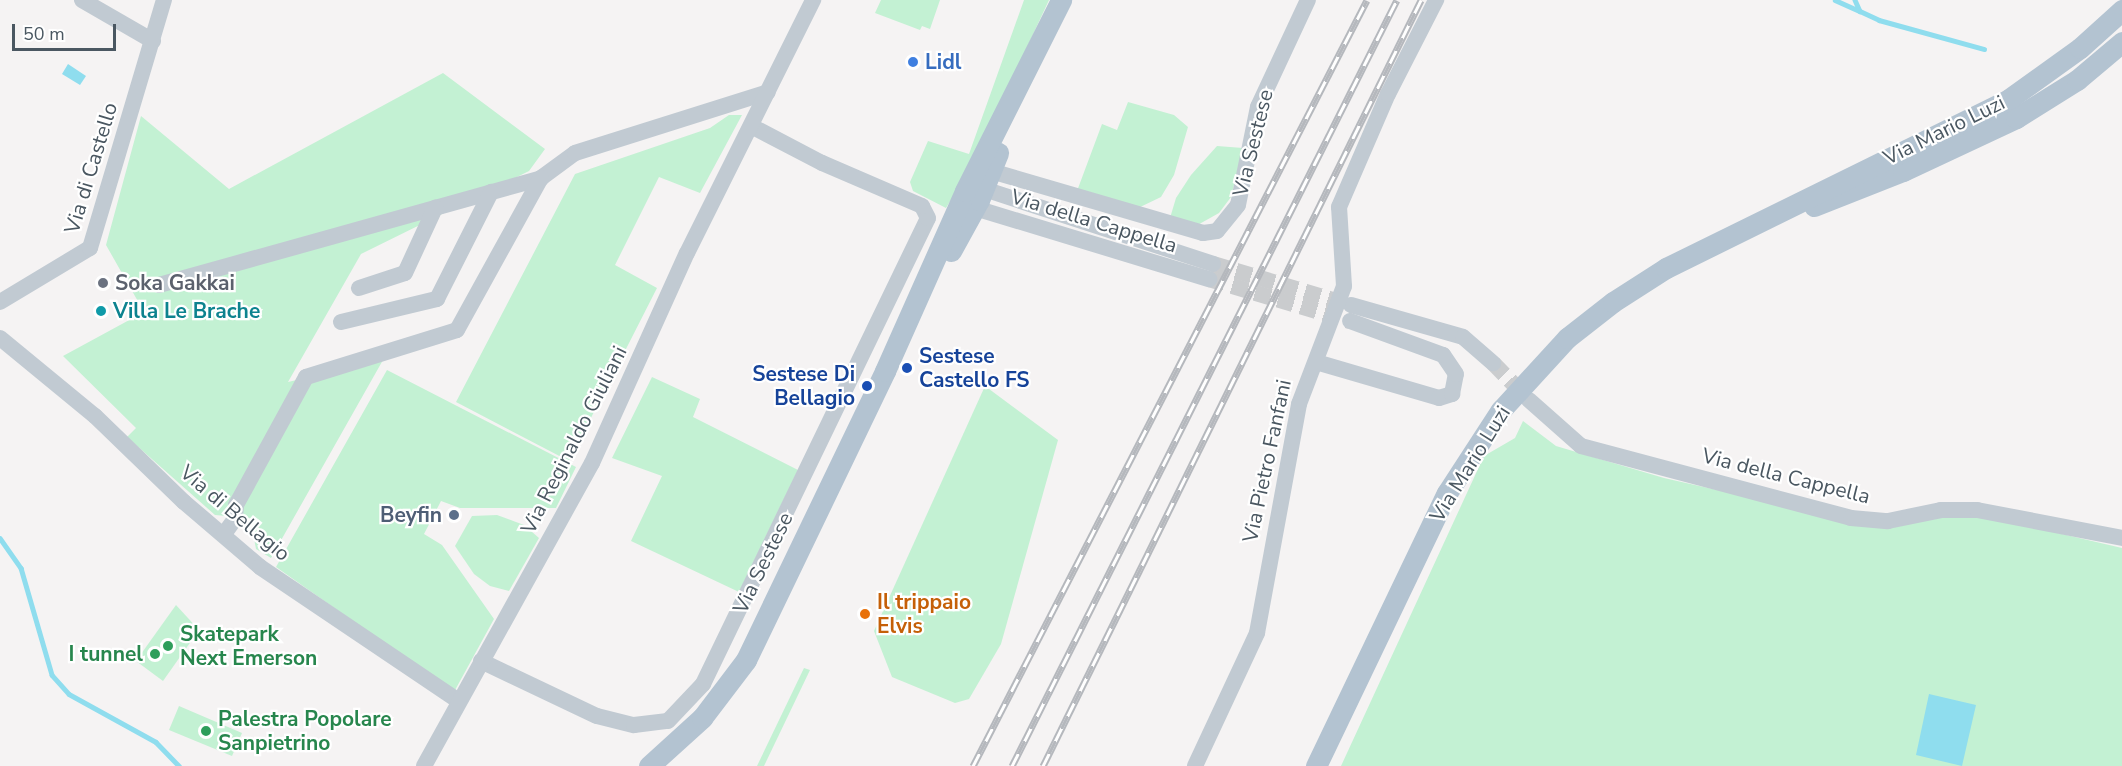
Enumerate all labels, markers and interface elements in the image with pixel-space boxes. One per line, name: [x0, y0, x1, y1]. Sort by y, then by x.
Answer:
scale bar: [15, 12, 118, 50]
text: 50 m: [23, 22, 65, 46]
place label: Lidl: [925, 49, 961, 75]
marker: Lidl: [906, 55, 920, 69]
street label: Via Sestese: [1228, 87, 1278, 199]
street label: Via Mario Luzi: [1879, 90, 2009, 170]
street label: Via di Castello: [59, 99, 123, 237]
street label: Via della Cappella: [1008, 184, 1180, 258]
place label: Soka Gakkai: [115, 270, 235, 296]
marker: Soka Gakkai: [96, 276, 110, 290]
place label: Villa Le Brache: [113, 298, 260, 324]
marker: Villa Le Brache: [94, 304, 108, 318]
street label: Via Reginaldo Giuliani: [516, 342, 632, 538]
place label: Sestese Castello FS: [919, 343, 1030, 393]
place label: Sestese Di Bellagio: [752, 361, 855, 411]
marker: Sestese Castello FS: [900, 361, 914, 375]
street label: Via Pietro Fanfani: [1237, 377, 1297, 545]
marker: Sestese Di Bellagio: [860, 379, 874, 393]
street label: Via Mario Luzi: [1424, 401, 1516, 527]
street label: Via della Cappella: [1699, 443, 1873, 509]
street label: Via di Bellagio: [175, 460, 295, 566]
place label: Beyfin: [380, 502, 442, 528]
marker: Beyfin: [447, 508, 461, 522]
street label: Via Sestese: [728, 508, 798, 618]
place label: Il trippaio Elvis: [877, 589, 971, 639]
marker: Il trippaio Elvis: [858, 607, 872, 621]
place label: Skatepark Next Emerson: [180, 621, 317, 671]
marker: Skatepark Next Emerson: [161, 639, 175, 653]
place label: I tunnel: [69, 641, 143, 667]
marker: I tunnel: [148, 647, 162, 661]
place label: Palestra Popolare Sanpietrino: [218, 706, 392, 756]
marker: Palestra Popolare Sanpietrino: [199, 724, 213, 738]

